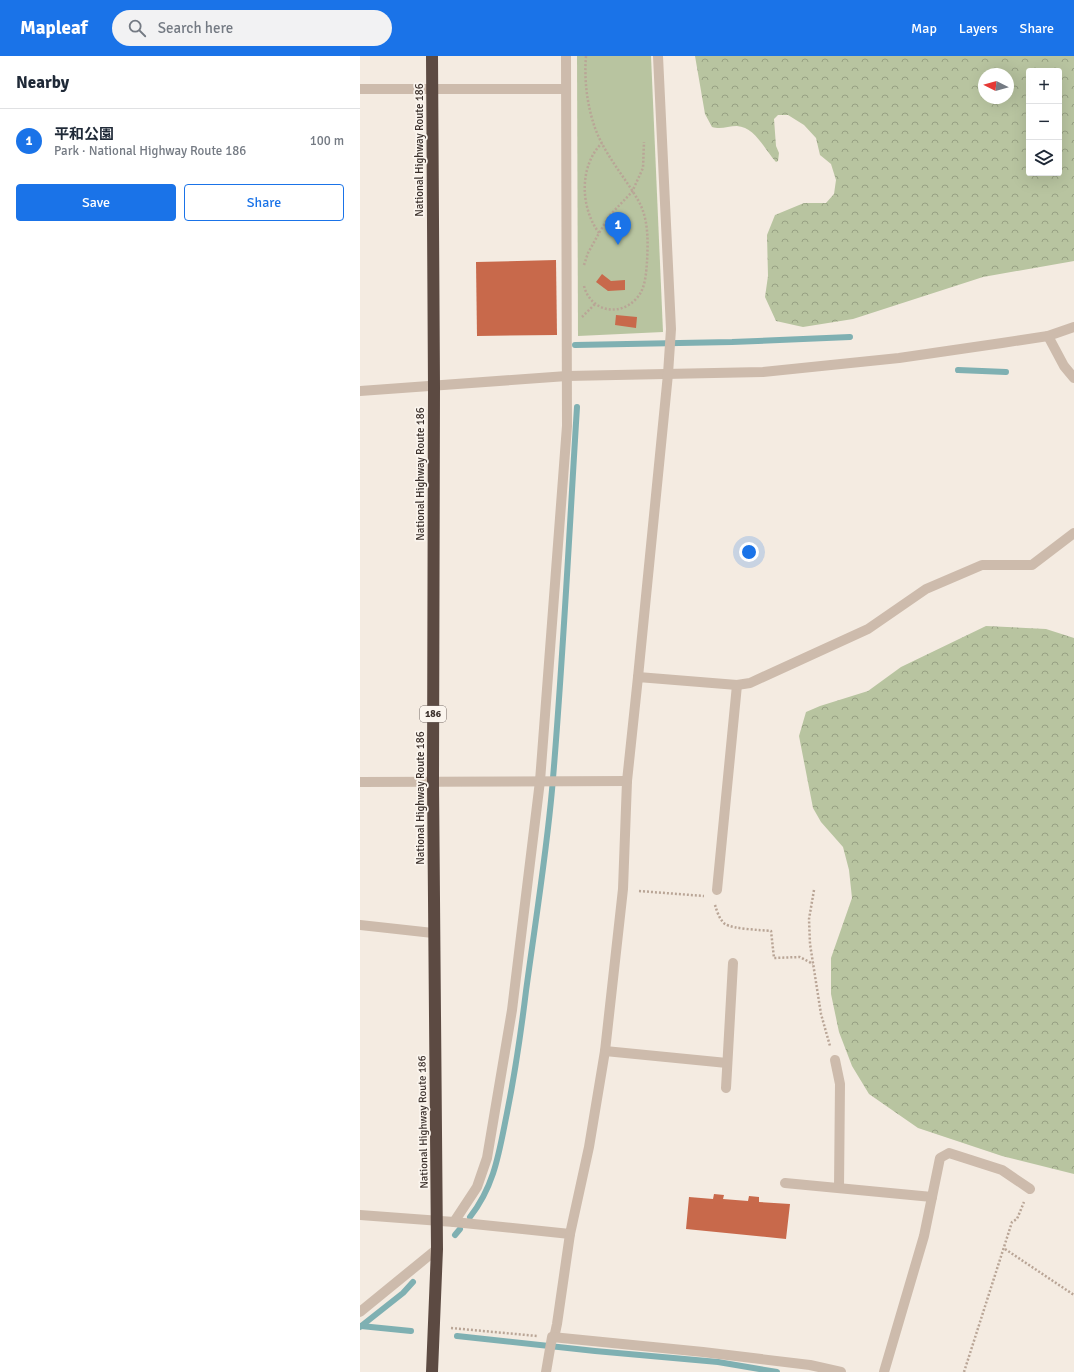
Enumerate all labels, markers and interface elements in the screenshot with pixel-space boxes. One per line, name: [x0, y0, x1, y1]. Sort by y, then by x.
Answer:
search box: [112, 10, 392, 46]
text: Mapleaf: [20, 16, 88, 40]
icon: search: [126, 17, 148, 39]
text: Search here: [158, 19, 233, 37]
text: Map: [911, 20, 937, 37]
text: Layers: [959, 20, 998, 37]
text: Share: [1020, 20, 1054, 37]
north arrow: [978, 68, 1014, 104]
map controls: [1026, 68, 1062, 176]
button: +: [1026, 68, 1062, 104]
text: Nearby: [16, 72, 69, 93]
street label: National Highway Route 186: [413, 83, 426, 217]
button: −: [1026, 104, 1062, 140]
text: 平和公園: [54, 125, 114, 143]
text: 1: [25, 133, 33, 149]
text: 100 m: [310, 133, 344, 149]
button: layers: [1026, 140, 1062, 176]
text: Park · National Highway Route 186: [54, 143, 246, 159]
button: Save: [16, 184, 176, 221]
button: Share: [184, 184, 344, 221]
pin: 1: [605, 212, 631, 245]
street label: National Highway Route 186: [414, 407, 427, 541]
your location: [739, 542, 759, 562]
road number: 186: [420, 706, 446, 722]
street label: National Highway Route 186: [414, 731, 427, 865]
street label: National Highway Route 186: [415, 1055, 431, 1189]

